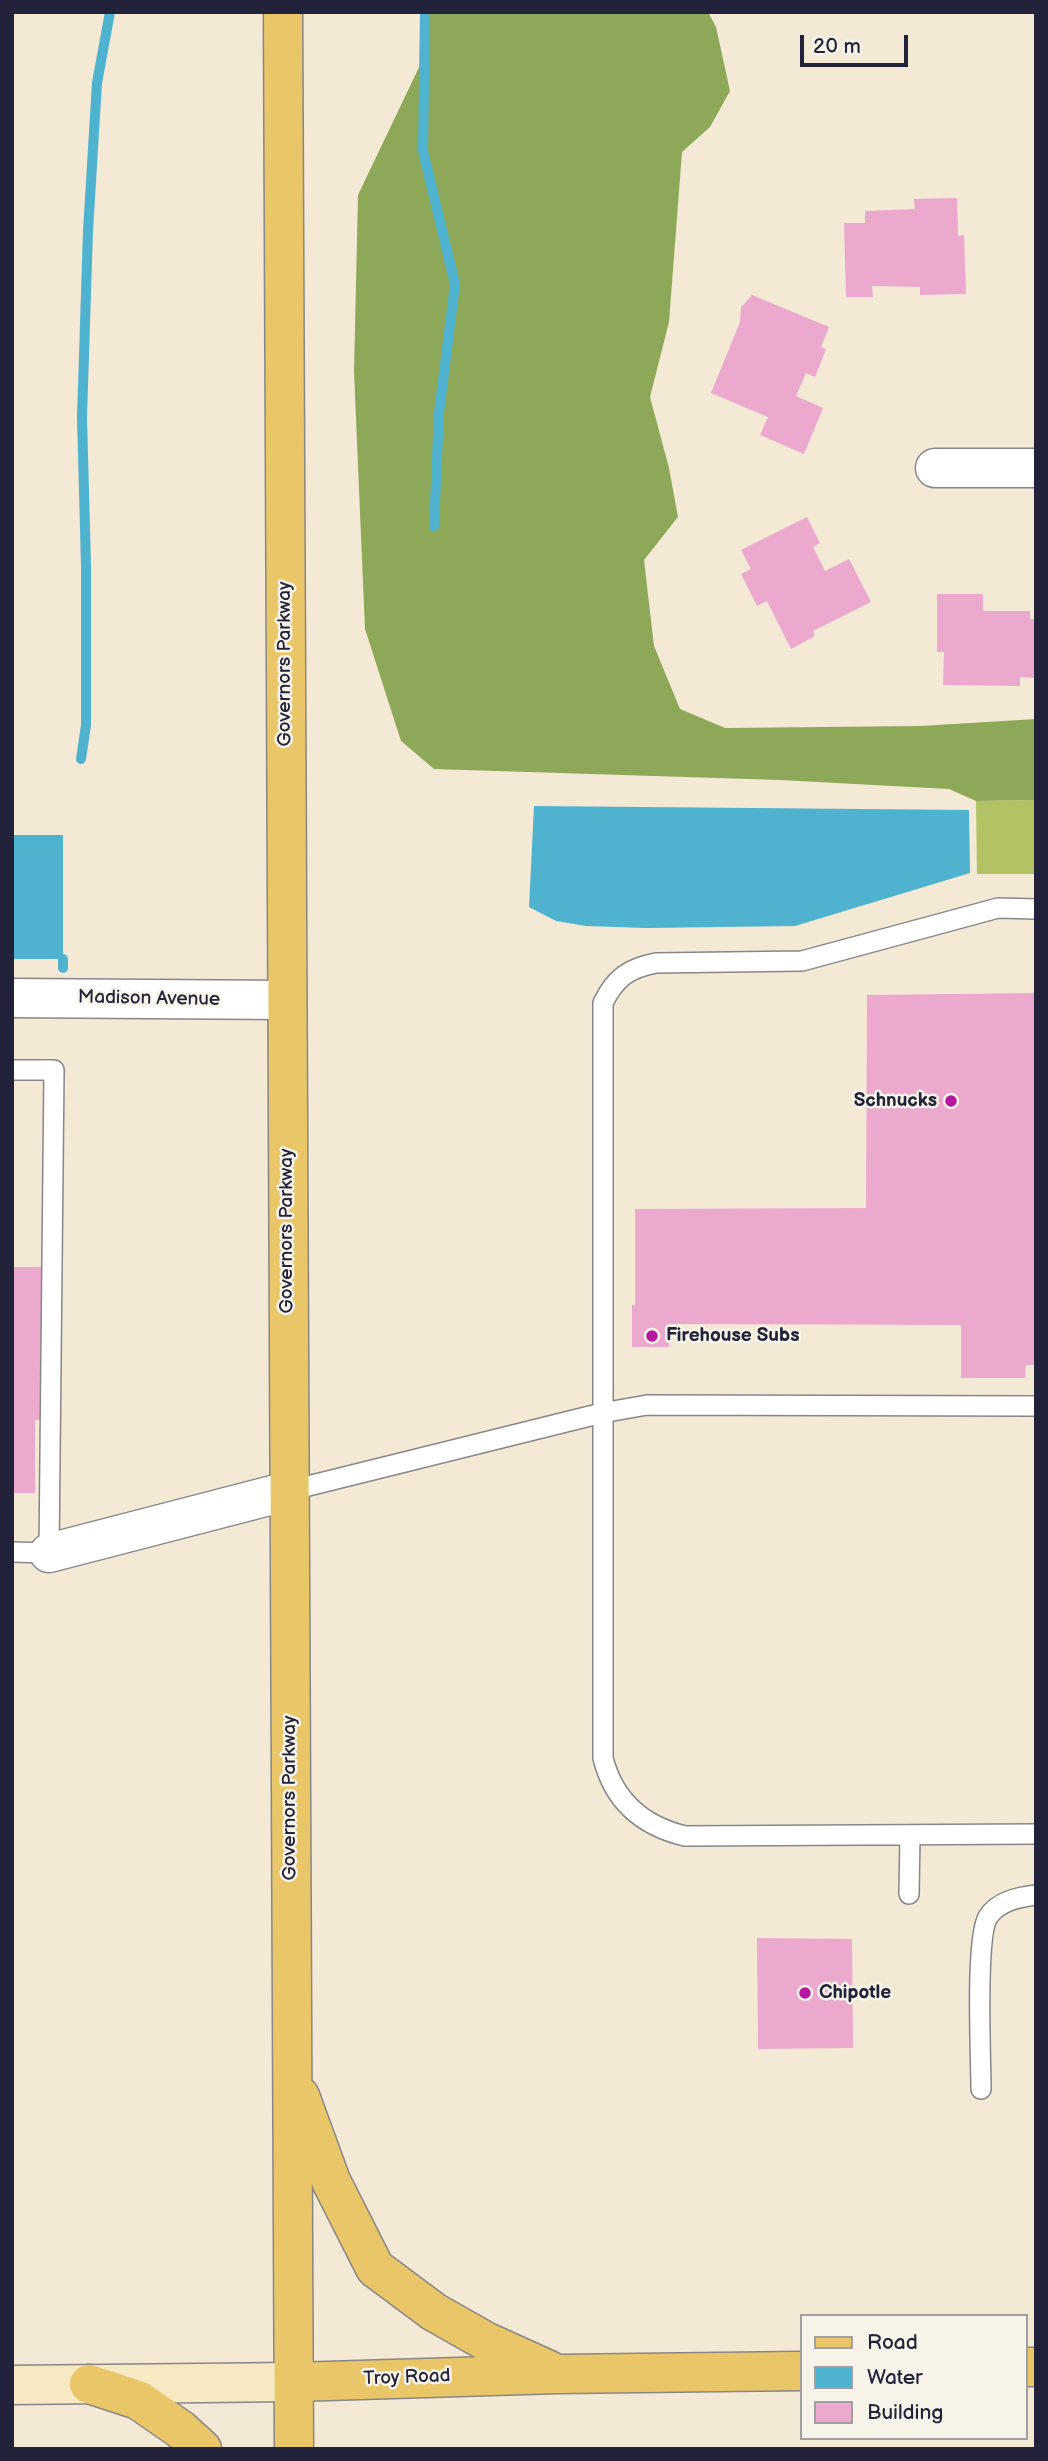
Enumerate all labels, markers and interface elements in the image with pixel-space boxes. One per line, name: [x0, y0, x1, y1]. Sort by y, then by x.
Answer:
scale bar: [803, 21, 912, 65]
text: 20 m: [813, 34, 861, 59]
street label: Governors Parkway: [274, 582, 296, 746]
street label: Madison Avenue: [78, 986, 220, 1012]
place label: Schnucks: [854, 1090, 937, 1112]
marker: Schnucks: [943, 1093, 959, 1109]
street label: Governors Parkway: [276, 1149, 298, 1313]
place label: Firehouse Subs: [666, 1325, 800, 1347]
marker: Firehouse Subs: [644, 1328, 660, 1344]
street label: Governors Parkway: [279, 1716, 301, 1880]
place label: Chipotle: [819, 1982, 891, 2004]
marker: Chipotle: [797, 1985, 813, 2001]
legend: [800, 2314, 1027, 2440]
text: Road: [867, 2330, 918, 2355]
street label: Troy Road: [363, 2365, 451, 2391]
text: Water: [867, 2365, 923, 2390]
text: Building: [867, 2400, 943, 2425]

